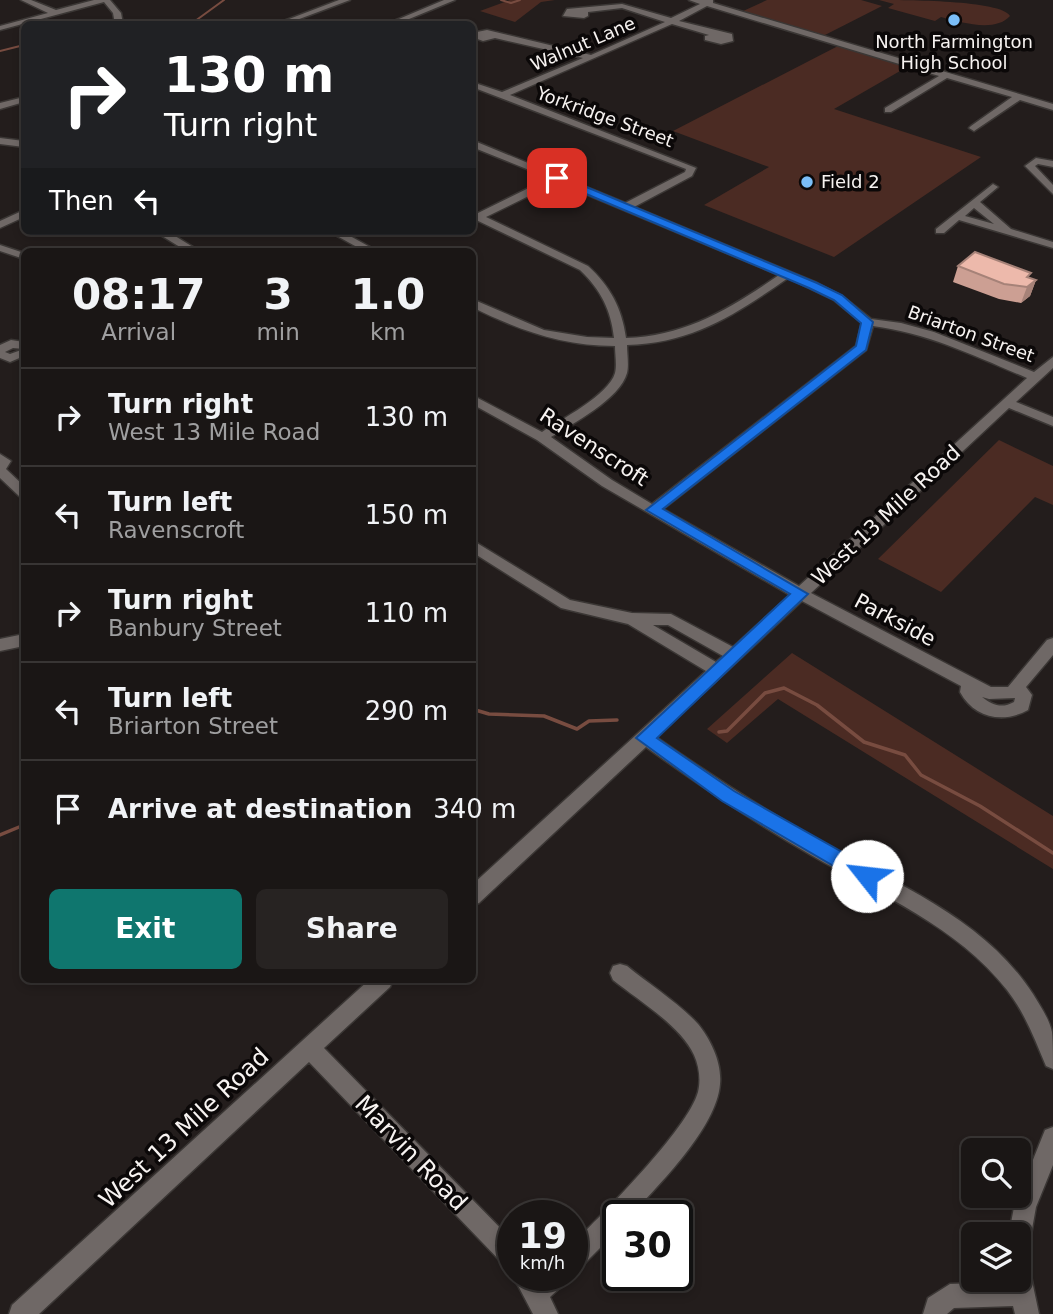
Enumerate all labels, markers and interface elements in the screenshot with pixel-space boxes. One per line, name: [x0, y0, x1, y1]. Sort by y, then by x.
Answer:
street label: Walnut Lane: [527, 12, 638, 75]
marker: North Farmington High School: [946, 12, 962, 28]
place label: North Farmington High School: [875, 31, 1033, 73]
text: 130 m: [164, 47, 334, 104]
icon: right: [49, 49, 140, 140]
street label: Yorkridge Street: [533, 82, 677, 151]
text: Turn right: [164, 106, 317, 144]
pin: [527, 148, 587, 208]
icon: arrive: [538, 159, 576, 197]
place label: Field 2: [821, 171, 880, 192]
marker: Field 2: [799, 174, 815, 190]
icon: left: [128, 182, 166, 220]
text: Then: [49, 186, 114, 216]
text: 08:17: [72, 270, 206, 319]
text: 3: [264, 270, 293, 319]
text: 1.0: [351, 270, 425, 319]
street label: Briarton Street: [905, 301, 1037, 366]
text: Arrival: [101, 319, 176, 345]
text: min: [256, 319, 300, 345]
text: km: [370, 319, 406, 345]
text: Turn right: [108, 389, 253, 419]
icon: right: [49, 398, 87, 436]
text: 130 m: [365, 402, 448, 432]
street label: Ravenscroft: [535, 403, 653, 491]
text: West 13 Mile Road: [108, 419, 320, 445]
street label: West 13 Mile Road: [807, 440, 965, 590]
text: Turn left: [108, 487, 232, 517]
icon: left: [49, 496, 87, 534]
text: 150 m: [365, 500, 448, 530]
text: Ravenscroft: [108, 517, 244, 543]
text: Turn right: [108, 585, 253, 615]
street label: Parkside: [850, 589, 940, 651]
icon: right: [49, 594, 87, 632]
text: 110 m: [365, 598, 448, 628]
text: Banbury Street: [108, 615, 282, 641]
text: Turn left: [108, 683, 232, 713]
icon: left: [49, 692, 87, 730]
text: 290 m: [365, 696, 448, 726]
text: Briarton Street: [108, 713, 278, 739]
icon: arrive: [49, 790, 87, 828]
text: Arrive at destination: [108, 794, 412, 824]
text: 340 m: [433, 794, 516, 824]
position arrow: [830, 839, 904, 913]
button: Exit: [49, 889, 242, 969]
button: Share: [256, 889, 448, 969]
street label: West 13 Mile Road: [93, 1042, 275, 1214]
street label: Marvin Road: [349, 1090, 473, 1216]
map controls: [961, 1138, 1031, 1292]
button: search: [961, 1138, 1031, 1208]
speed limit sign: 30: [602, 1200, 693, 1291]
text: 19: [518, 1216, 567, 1256]
button: layers: [961, 1222, 1031, 1292]
text: km/h: [520, 1252, 565, 1273]

